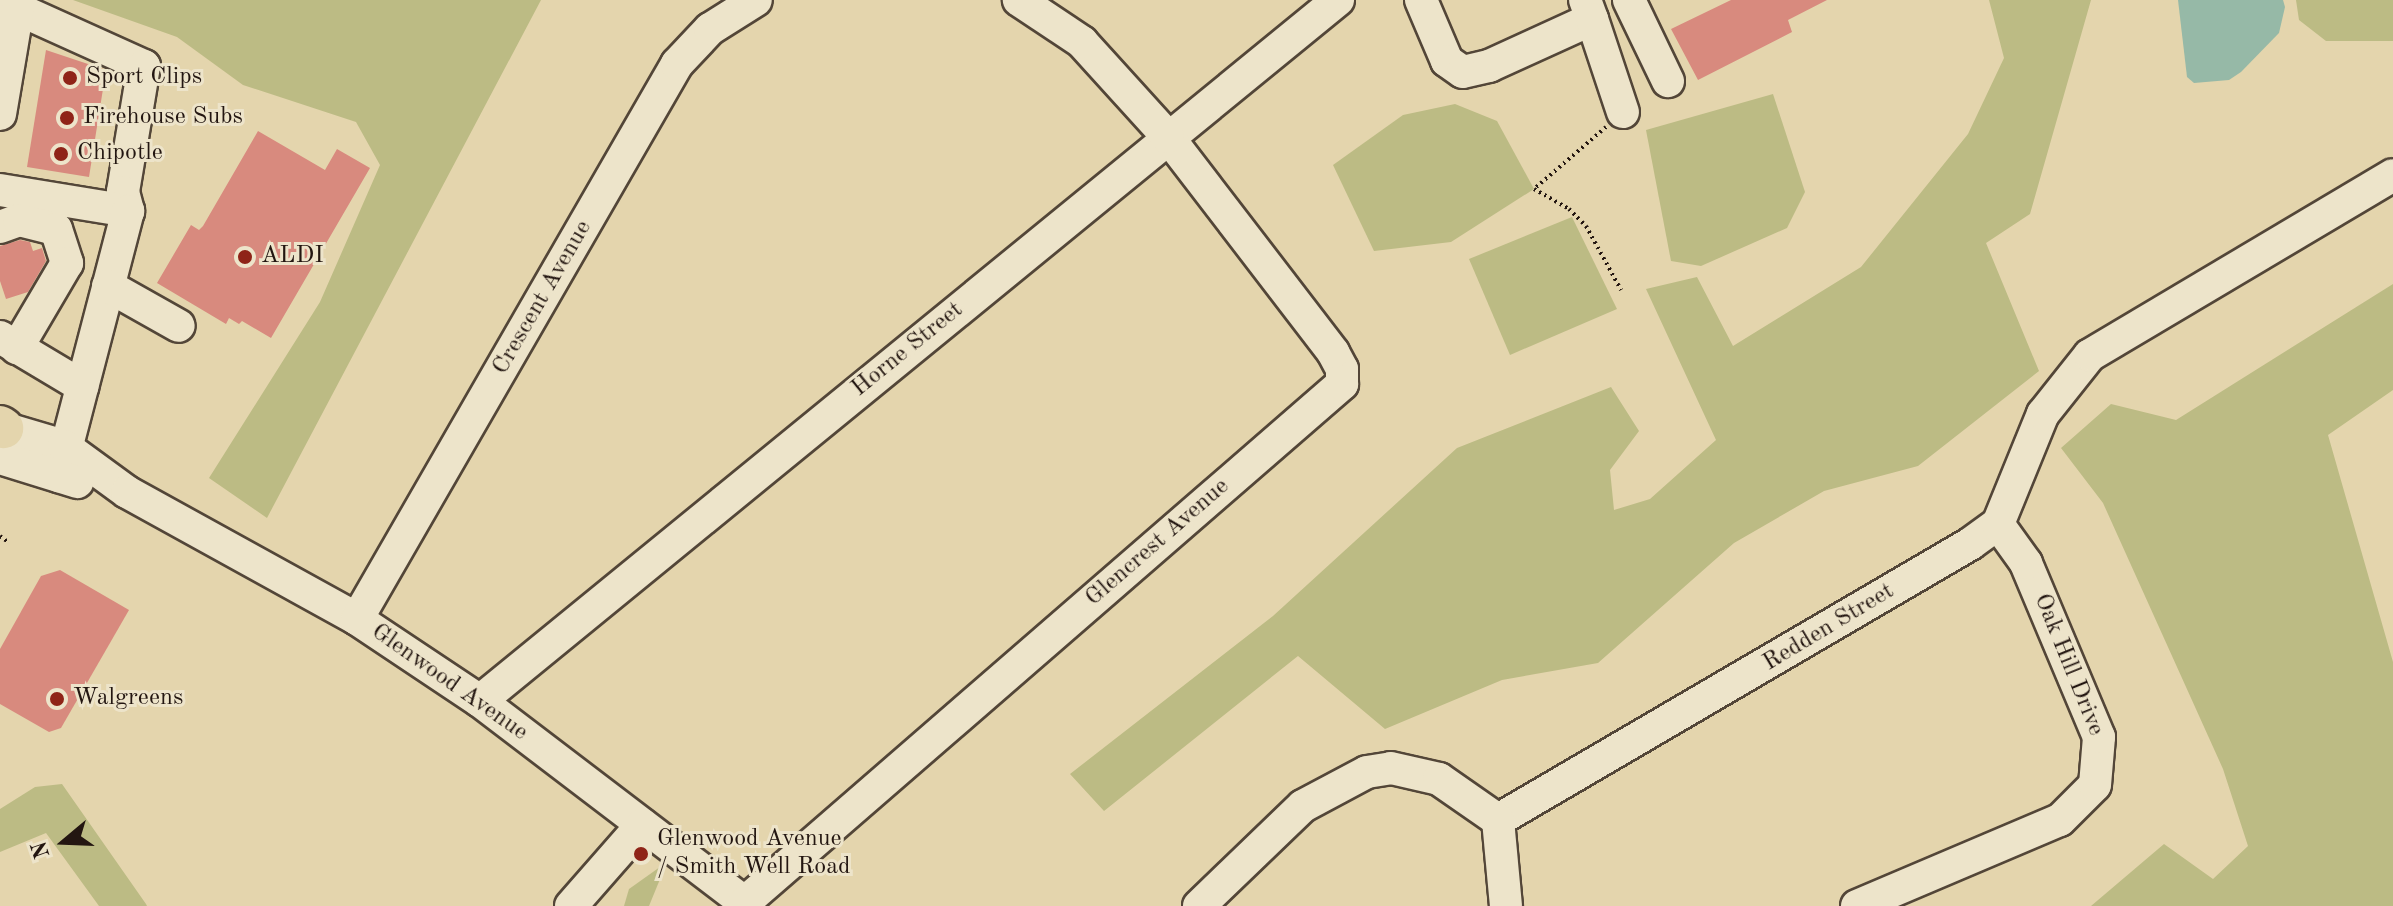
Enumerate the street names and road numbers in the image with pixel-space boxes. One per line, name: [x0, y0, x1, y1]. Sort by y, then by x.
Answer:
street label: Crescent Avenue: [487, 216, 599, 380]
street label: Horne Street: [846, 296, 970, 404]
street label: Glencrest Avenue: [1080, 473, 1236, 613]
street label: Redden Street: [1758, 578, 1900, 678]
street label: Oak Hill Drive: [2026, 590, 2110, 740]
street label: Glenwood Avenue: [365, 618, 533, 748]

